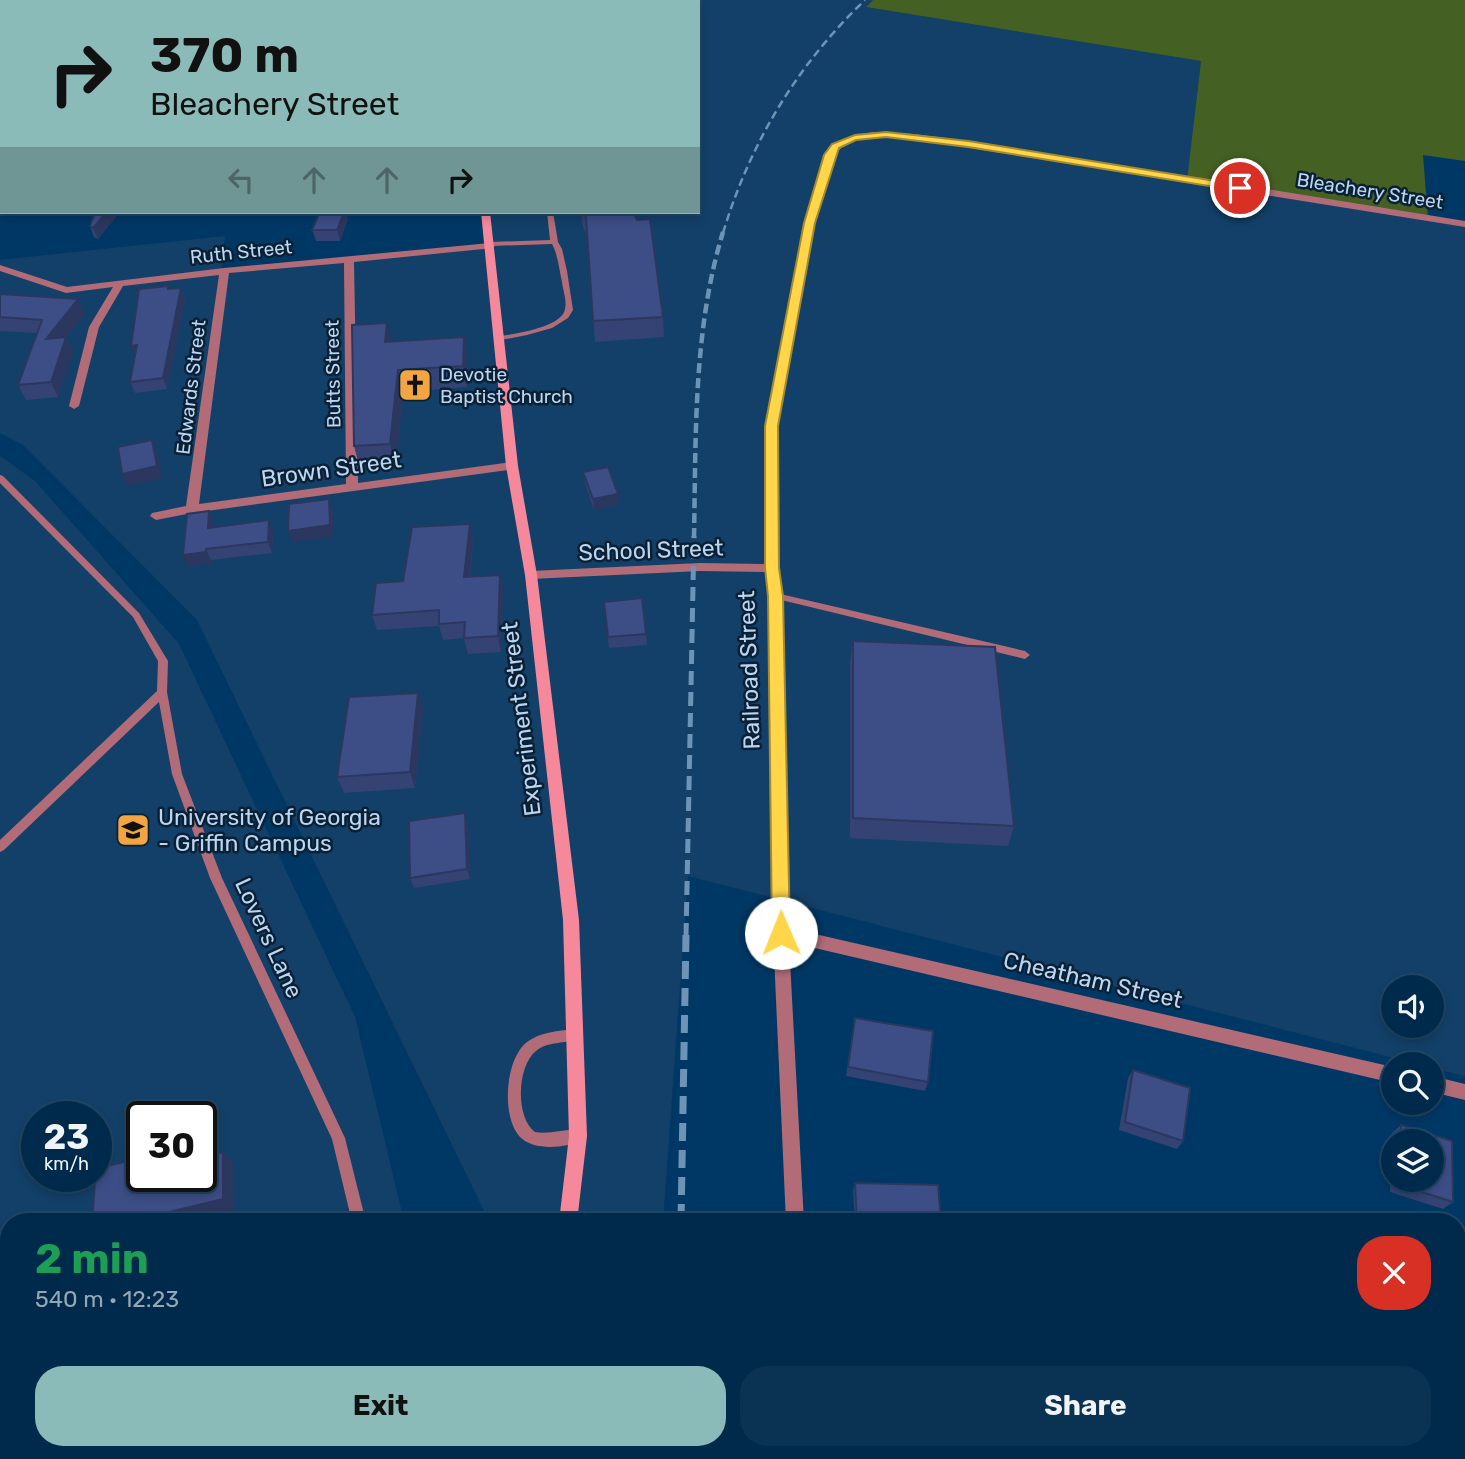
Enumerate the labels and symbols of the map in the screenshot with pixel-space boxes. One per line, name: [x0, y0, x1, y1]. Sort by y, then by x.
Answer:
pin: [1210, 158, 1270, 218]
street label: Bleachery Street: [1295, 168, 1445, 214]
street label: Ruth Street: [189, 235, 294, 269]
street label: Edwards Street: [171, 318, 211, 456]
street label: Butts Street: [321, 319, 345, 428]
place label: Devotie Baptist Church: [440, 363, 573, 408]
church icon: Devotie Baptist Church: [396, 366, 434, 404]
street label: Brown Street: [259, 445, 403, 493]
street label: School Street: [578, 533, 724, 567]
street label: Railroad Street: [732, 590, 766, 750]
street label: Experiment Street: [495, 620, 547, 818]
place label: University of Georgia - Griffin Campus: [158, 803, 381, 857]
school or university icon: University of Georgia - Griffin Campus: [114, 811, 152, 849]
street label: Lovers Lane: [229, 874, 309, 1002]
position arrow: [744, 896, 818, 970]
street label: Cheatham Street: [1001, 946, 1185, 1014]
speed limit sign: 30: [126, 1101, 217, 1192]

